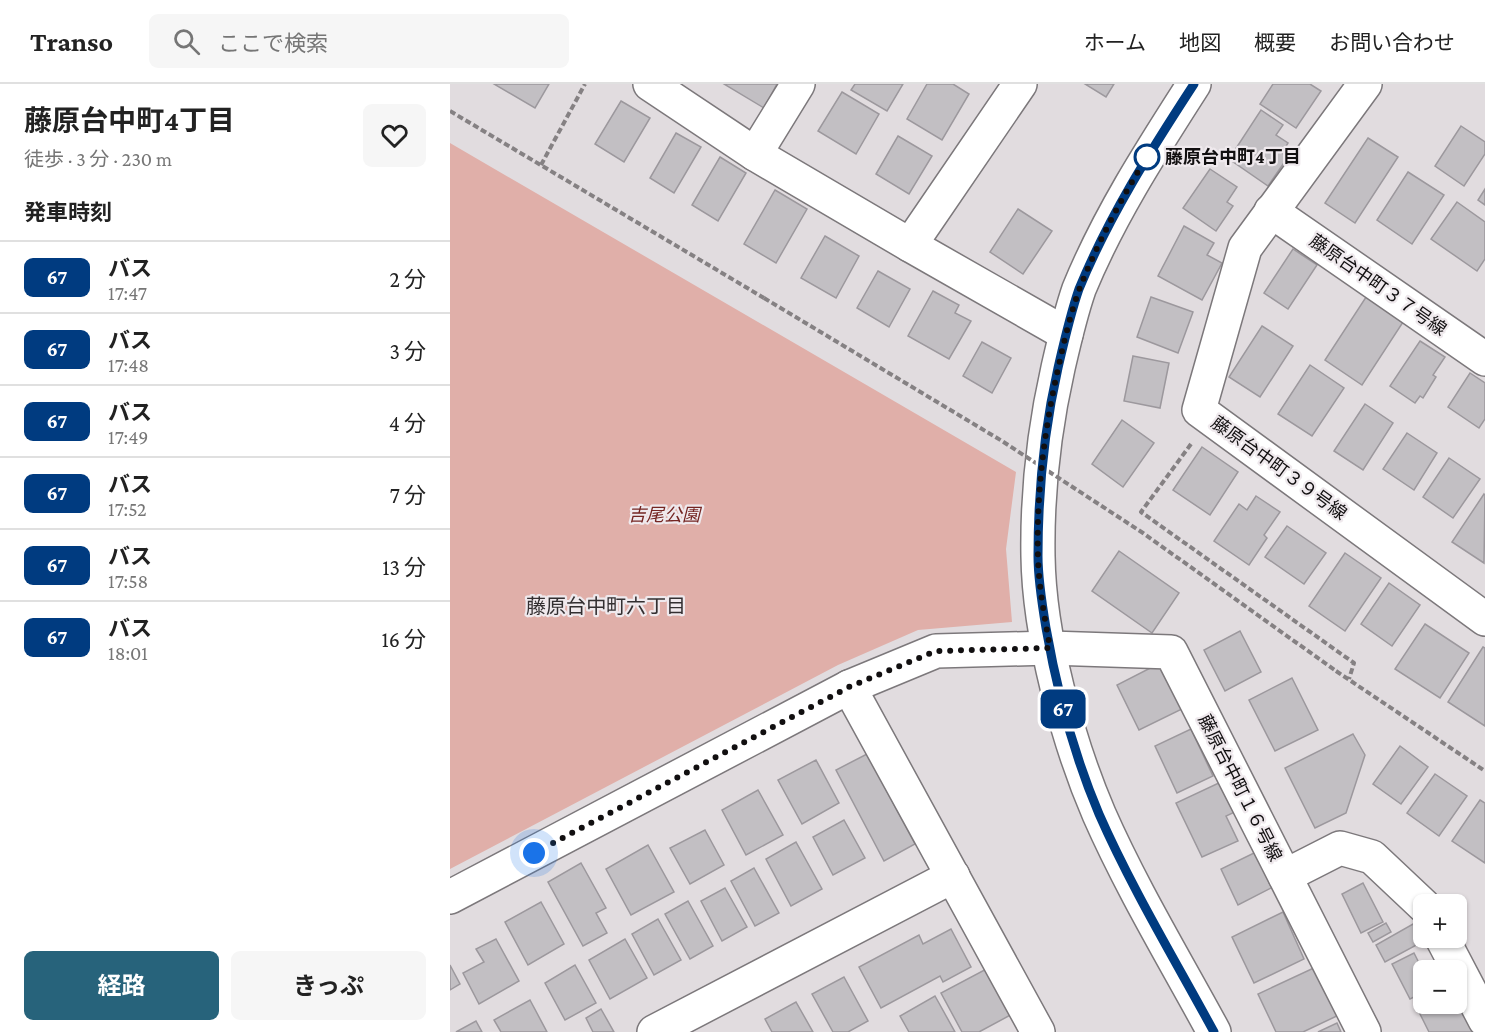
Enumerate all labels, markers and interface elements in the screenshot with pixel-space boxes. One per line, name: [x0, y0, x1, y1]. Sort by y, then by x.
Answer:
search box: [149, 14, 569, 68]
icon: search: [170, 25, 203, 58]
text: Transo: [30, 26, 113, 57]
text: ここで検索: [218, 31, 328, 56]
text: ホーム: [1084, 31, 1146, 55]
text: 地図: [1179, 31, 1221, 55]
text: 概要: [1254, 31, 1296, 55]
text: お問い合わせ: [1329, 31, 1455, 55]
button: heart: [363, 104, 426, 167]
text: 藤原台中町4丁目: [24, 105, 235, 136]
marker: 藤原台中町4丁目: [1134, 144, 1160, 170]
place label: 藤原台中町4丁目: [1165, 147, 1301, 167]
text: 徒歩 · 3 分 · 230 m: [24, 148, 172, 170]
text: 発車時刻: [24, 200, 112, 225]
street label: 藤原台中町３７号線: [1306, 230, 1450, 340]
text: バス: [108, 256, 152, 281]
text: 67: [47, 265, 67, 289]
text: 2 分: [389, 267, 426, 292]
text: 17:47: [108, 282, 147, 304]
text: バス: [108, 328, 152, 353]
text: 67: [47, 337, 67, 361]
text: 3 分: [389, 339, 426, 364]
text: 17:48: [108, 354, 149, 376]
text: バス: [108, 400, 152, 425]
text: 67: [47, 409, 67, 433]
text: 4 分: [389, 411, 426, 436]
street label: 藤原台中町３９号線: [1208, 412, 1350, 524]
text: 17:49: [108, 426, 148, 448]
text: バス: [108, 472, 152, 497]
text: 67: [47, 481, 67, 505]
text: 7 分: [390, 483, 426, 508]
text: 17:52: [108, 498, 147, 520]
park label: 吉尾公園: [628, 505, 703, 525]
text: バス: [108, 544, 152, 569]
text: 67: [47, 553, 67, 577]
text: 13 分: [382, 555, 426, 580]
text: 17:58: [108, 570, 148, 592]
district label: 藤原台中町六丁目: [526, 595, 686, 617]
text: バス: [108, 616, 152, 641]
text: 67: [47, 625, 67, 649]
text: 16 分: [381, 627, 426, 652]
text: 18:01: [108, 642, 148, 664]
line badge: 67: [1036, 690, 1090, 728]
text: 67: [1053, 697, 1073, 721]
street label: 藤原台中町１６号線: [1194, 711, 1286, 865]
your location: [519, 838, 549, 868]
map controls: [1413, 894, 1467, 1014]
button: +: [1413, 894, 1467, 948]
button: 経路: [24, 951, 219, 1020]
button: きっぷ: [231, 951, 426, 1020]
button: −: [1413, 960, 1467, 1014]

